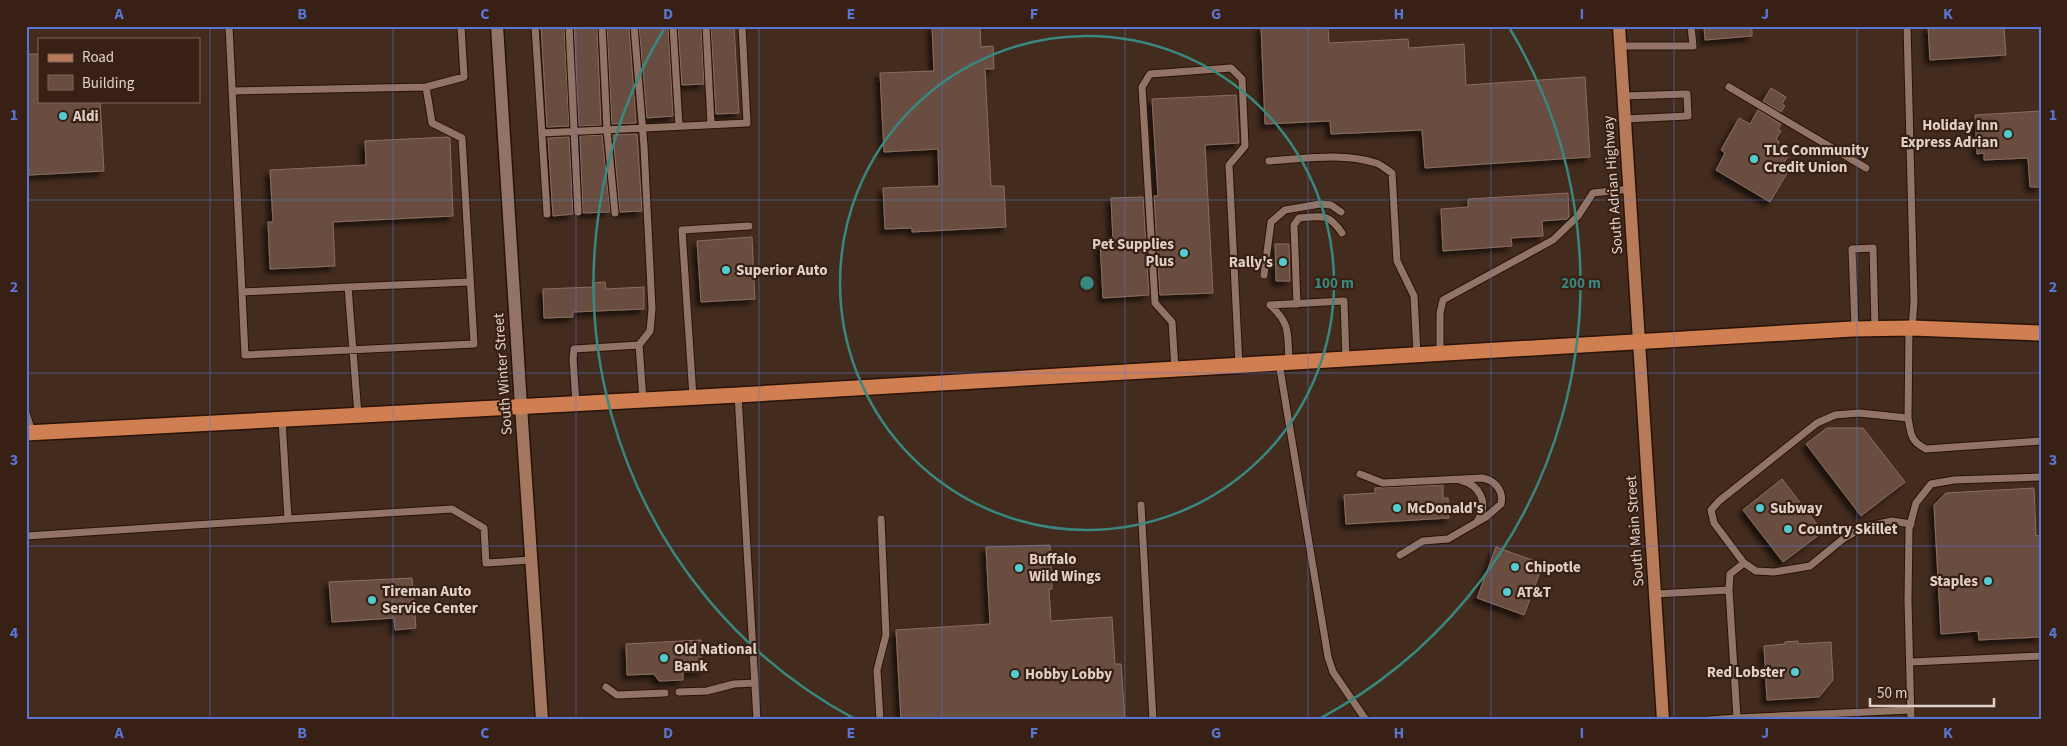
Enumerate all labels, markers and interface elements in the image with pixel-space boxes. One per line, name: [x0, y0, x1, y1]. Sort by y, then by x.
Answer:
text: A: [113, 3, 124, 25]
text: B: [297, 3, 307, 25]
text: C: [480, 3, 490, 25]
text: D: [663, 3, 673, 25]
text: E: [847, 3, 855, 25]
text: F: [1030, 3, 1038, 25]
text: G: [1211, 3, 1221, 25]
text: H: [1394, 3, 1404, 25]
text: I: [1580, 3, 1584, 25]
text: J: [1761, 3, 1769, 25]
text: K: [1943, 3, 1953, 25]
legend: [38, 38, 200, 102]
text: Road: [82, 47, 114, 68]
text: Building: [82, 73, 135, 94]
text: 1: [10, 104, 18, 126]
text: 1: [2049, 104, 2057, 126]
place label: Aldi: [72, 106, 99, 127]
marker: Aldi: [57, 110, 69, 122]
street label: South Adrian Highway: [1598, 115, 1628, 255]
place label: Holiday Inn Express Adrian: [1900, 115, 1998, 153]
marker: Holiday Inn Express Adrian: [2002, 128, 2014, 140]
place label: TLC Community Credit Union: [1764, 140, 1869, 178]
marker: TLC Community Credit Union: [1748, 153, 1760, 165]
place label: Pet Supplies Plus: [1092, 234, 1174, 272]
marker: Pet Supplies Plus: [1178, 247, 1190, 259]
place label: Rally's: [1229, 252, 1273, 273]
marker: Rally's: [1277, 256, 1289, 268]
place label: Superior Auto: [736, 260, 828, 281]
marker: Superior Auto: [720, 264, 732, 276]
text: 100 m: [1314, 273, 1354, 294]
text: 200 m: [1561, 273, 1601, 294]
centre of rings: [1078, 274, 1096, 292]
text: 2: [10, 276, 18, 298]
text: 2: [2049, 276, 2057, 298]
street label: South Winter Street: [488, 312, 518, 436]
text: 3: [10, 449, 18, 471]
text: 3: [2049, 449, 2057, 471]
street label: South Main Street: [1621, 475, 1649, 587]
place label: McDonald's: [1407, 498, 1484, 519]
place label: Subway: [1770, 498, 1823, 519]
marker: McDonald's: [1391, 502, 1403, 514]
marker: Subway: [1754, 502, 1766, 514]
place label: Country Skillet: [1798, 519, 1898, 540]
marker: Country Skillet: [1782, 523, 1794, 535]
place label: Buffalo Wild Wings: [1029, 549, 1101, 587]
place label: Chipotle: [1525, 557, 1581, 578]
marker: Chipotle: [1509, 561, 1521, 573]
marker: Buffalo Wild Wings: [1013, 562, 1025, 574]
place label: Staples: [1929, 571, 1978, 592]
marker: Staples: [1982, 575, 1994, 587]
place label: Tireman Auto Service Center: [382, 581, 478, 619]
place label: AT&T: [1516, 582, 1551, 603]
marker: AT&T: [1501, 586, 1513, 598]
marker: Tireman Auto Service Center: [366, 594, 378, 606]
text: 4: [10, 622, 19, 644]
text: 4: [2049, 622, 2058, 644]
place label: Old National Bank: [674, 639, 757, 677]
marker: Old National Bank: [658, 652, 670, 664]
place label: Red Lobster: [1707, 662, 1785, 683]
place label: Hobby Lobby: [1025, 664, 1112, 685]
marker: Red Lobster: [1789, 666, 1801, 678]
marker: Hobby Lobby: [1009, 668, 1021, 680]
scale bar: [1870, 676, 1993, 708]
text: 50 m: [1877, 683, 1907, 704]
text: A: [113, 722, 124, 744]
text: B: [297, 722, 307, 744]
text: C: [480, 722, 490, 744]
text: D: [663, 722, 673, 744]
text: E: [847, 722, 855, 744]
text: F: [1030, 722, 1038, 744]
text: G: [1211, 722, 1221, 744]
text: H: [1394, 722, 1404, 744]
text: I: [1580, 722, 1584, 744]
text: J: [1761, 722, 1769, 744]
text: K: [1943, 722, 1953, 744]

